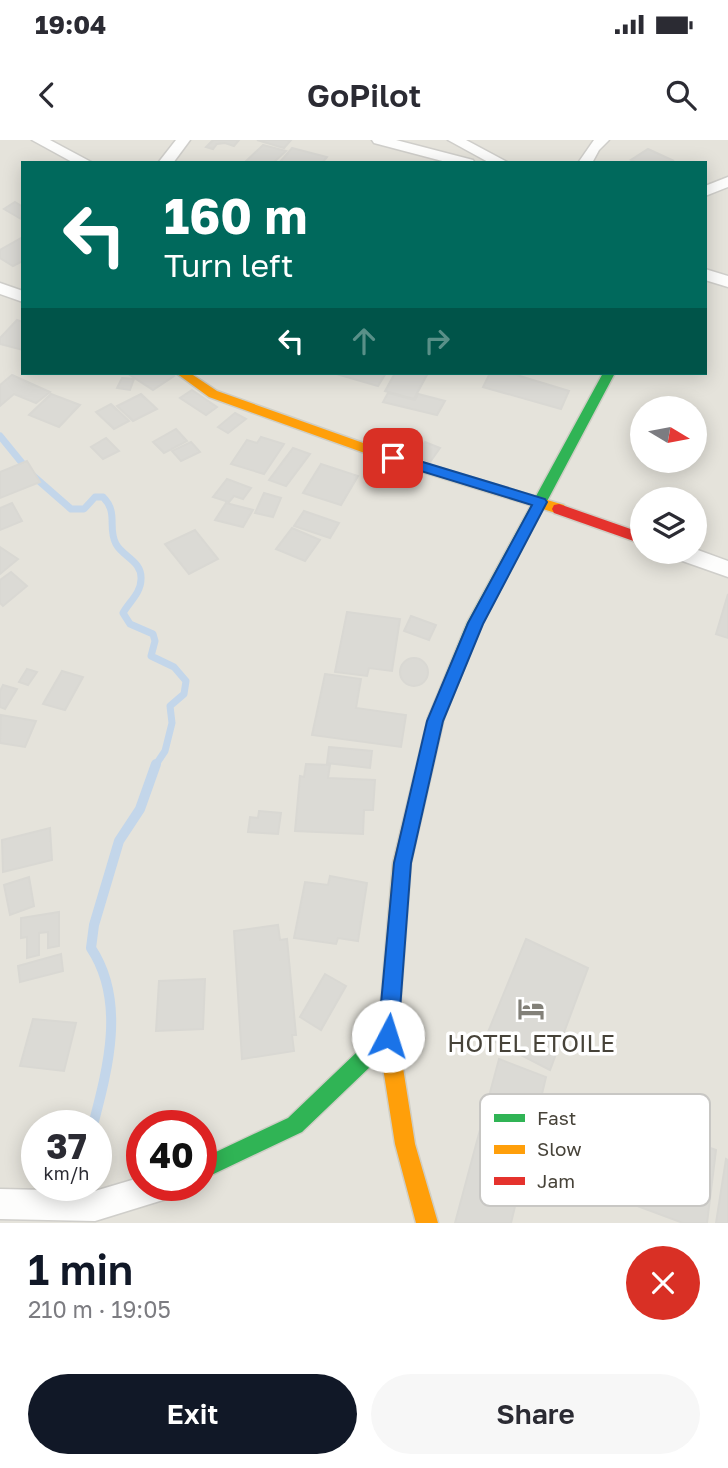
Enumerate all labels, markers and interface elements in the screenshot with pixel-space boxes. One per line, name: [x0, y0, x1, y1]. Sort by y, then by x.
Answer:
text: 19:04: [35, 9, 106, 40]
icon: back: [28, 76, 66, 114]
text: GoPilot: [307, 76, 421, 114]
icon: search: [662, 76, 700, 114]
text: 160 m: [164, 186, 307, 245]
icon: left: [49, 189, 140, 280]
text: Turn left: [164, 246, 293, 284]
icon: left: [272, 322, 310, 360]
icon: ahead: [345, 322, 383, 360]
icon: right: [418, 322, 456, 360]
north arrow: [630, 396, 707, 472]
map controls: [630, 396, 707, 564]
pin: [363, 428, 423, 488]
icon: arrive: [374, 439, 412, 477]
button: layers: [630, 487, 707, 564]
hotel icon: HOTEL ETOILE: [516, 994, 546, 1024]
position arrow: [351, 999, 425, 1073]
place label: HOTEL ETOILE: [447, 1028, 615, 1057]
legend: [480, 1094, 710, 1206]
text: Fast: [537, 1106, 576, 1129]
speed limit sign: 40: [126, 1110, 217, 1201]
text: 37: [46, 1125, 87, 1167]
text: Slow: [537, 1137, 582, 1160]
text: km/h: [44, 1162, 89, 1184]
text: Jam: [537, 1169, 575, 1192]
text: 1 min: [28, 1244, 133, 1294]
button: close: [626, 1246, 700, 1320]
text: 210 m · 19:05: [28, 1295, 171, 1323]
button: Exit: [28, 1374, 357, 1454]
button: Share: [371, 1374, 700, 1454]

